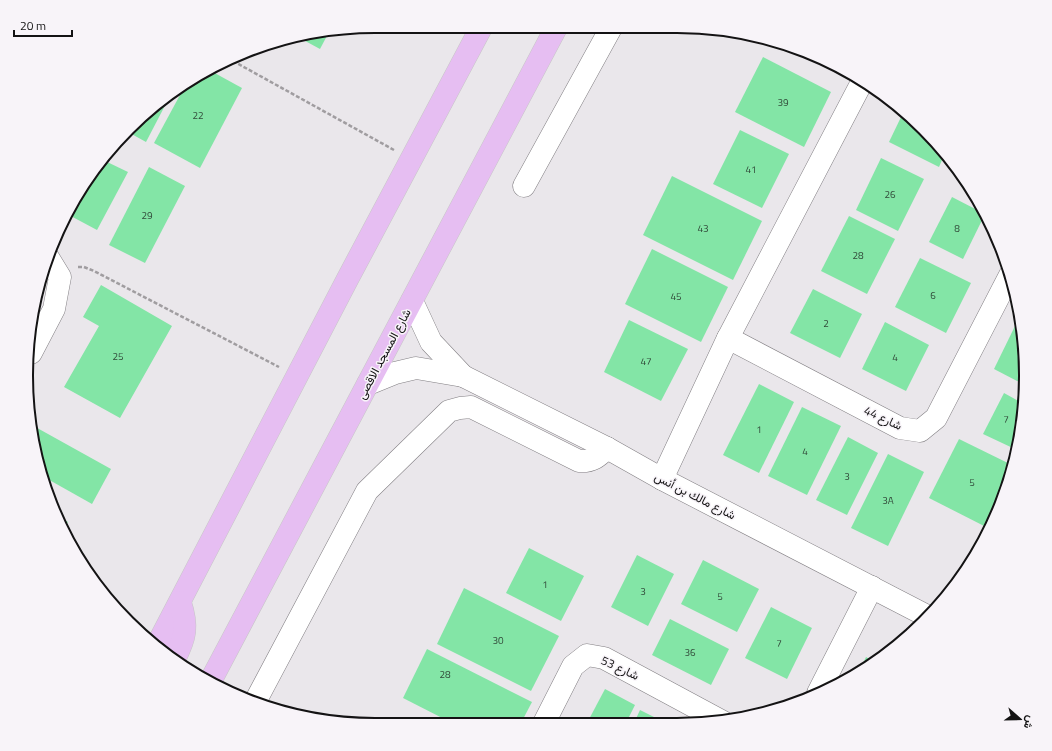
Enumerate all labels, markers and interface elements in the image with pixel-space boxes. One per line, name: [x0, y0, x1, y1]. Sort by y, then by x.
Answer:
scale bar: [14, 12, 72, 38]
text: 20 m: [20, 16, 46, 35]
house number: 39: [777, 95, 789, 110]
house number: 22: [192, 108, 204, 123]
house number: 41: [745, 162, 757, 177]
house number: 26: [884, 187, 896, 202]
house number: 29: [141, 208, 153, 223]
house number: 43: [697, 221, 709, 236]
house number: 8: [954, 221, 960, 236]
house number: 28: [852, 248, 864, 263]
house number: 6: [930, 288, 936, 303]
house number: 45: [670, 289, 682, 304]
street label: شارع المسجد الاقصى: [352, 305, 416, 403]
house number: 2: [823, 316, 829, 331]
house number: 25: [112, 349, 124, 364]
house number: 4: [892, 350, 898, 365]
house number: 47: [640, 354, 652, 369]
street label: شارع 44: [861, 400, 905, 435]
house number: 7: [1003, 412, 1009, 427]
house number: 1: [756, 422, 762, 437]
house number: 4: [802, 444, 808, 459]
street label: شارع مالك بن أنس: [651, 467, 739, 524]
house number: 3: [844, 469, 850, 484]
house number: 5: [969, 475, 975, 490]
house number: 3A: [882, 493, 894, 508]
house number: 1: [542, 577, 548, 592]
house number: 3: [640, 584, 646, 599]
house number: 5: [717, 589, 723, 604]
house number: 30: [492, 633, 504, 648]
house number: 7: [776, 636, 782, 651]
house number: 36: [684, 645, 696, 660]
street label: شارع 53: [598, 650, 642, 685]
house number: 28: [439, 667, 451, 682]
north arrow: [1000, 699, 1040, 739]
text: ش: [1020, 713, 1039, 731]

